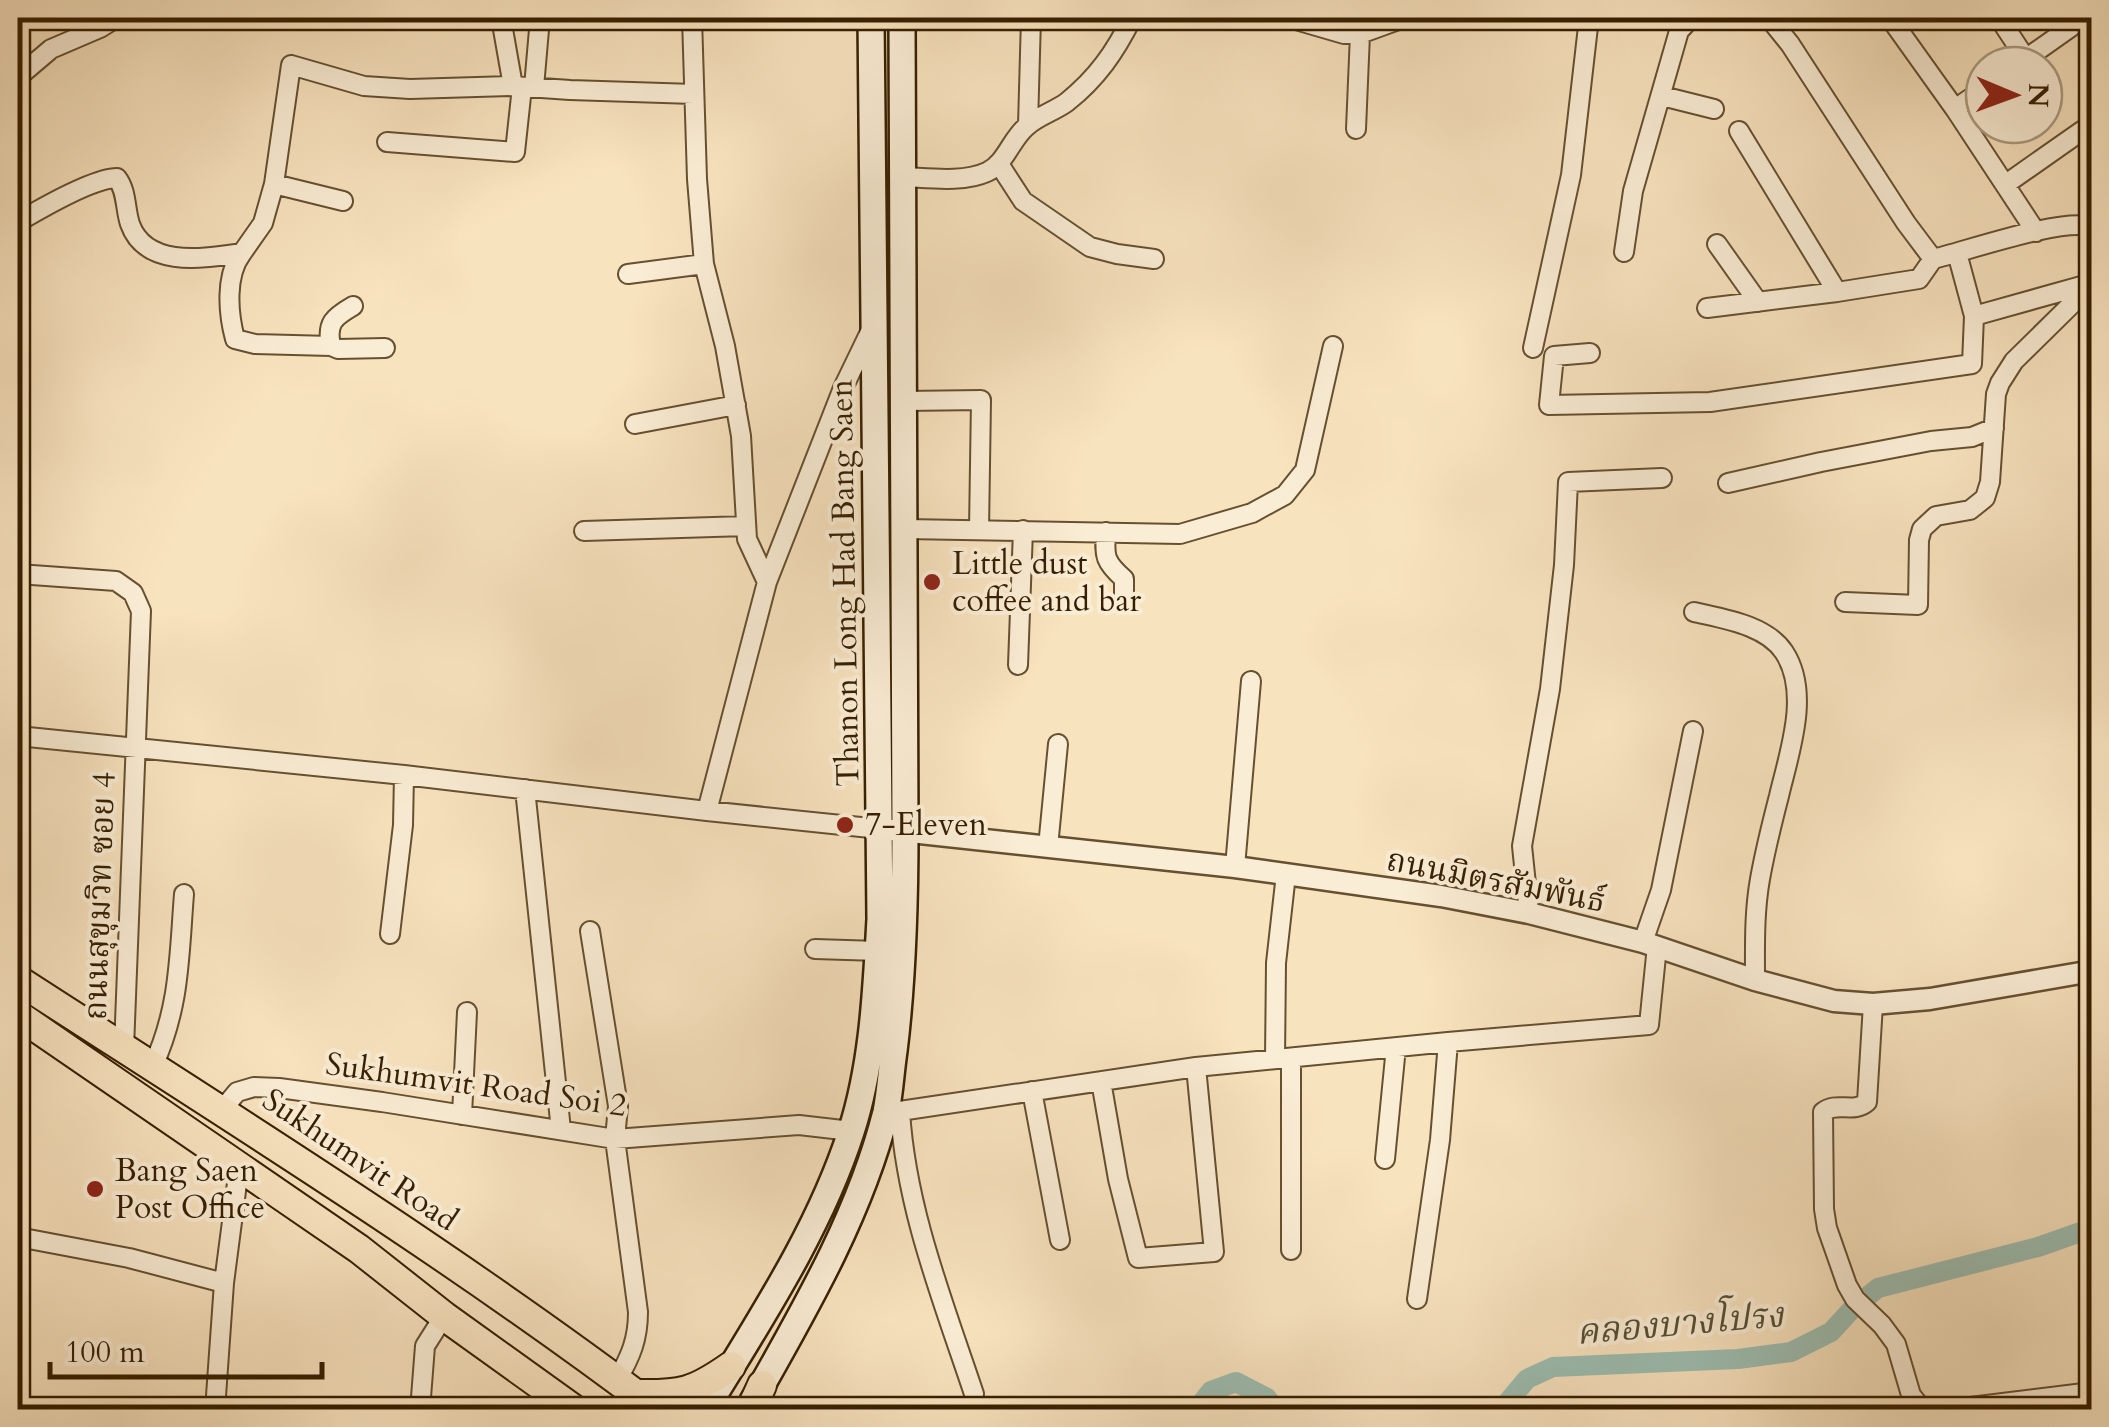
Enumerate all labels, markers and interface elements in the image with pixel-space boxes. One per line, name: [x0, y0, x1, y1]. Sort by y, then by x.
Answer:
north arrow: [1964, 45, 2064, 145]
text: N: [2019, 83, 2057, 108]
street label: Thanon Long Had Bang Saen: [819, 379, 871, 787]
place label: Little dust coffee and bar: [952, 542, 1141, 623]
marker: Little dust coffee and bar: [921, 571, 943, 593]
street label: ถนนสุขุมวิท ซอย 4: [74, 771, 126, 1021]
place label: 7-Eleven: [865, 803, 987, 847]
marker: 7-Eleven: [834, 814, 856, 836]
street label: ถนนมิตรสัมพันธ์: [1383, 838, 1609, 924]
street label: Sukhumvit Road Soi 2: [323, 1042, 629, 1128]
street label: Sukhumvit Road: [254, 1078, 466, 1242]
place label: Bang Saen Post Office: [115, 1149, 265, 1230]
marker: Bang Saen Post Office: [84, 1178, 106, 1200]
water label: คลองบางโปรง: [1574, 1290, 1787, 1357]
scale bar: [50, 1317, 322, 1379]
text: 100 m: [65, 1332, 145, 1373]

